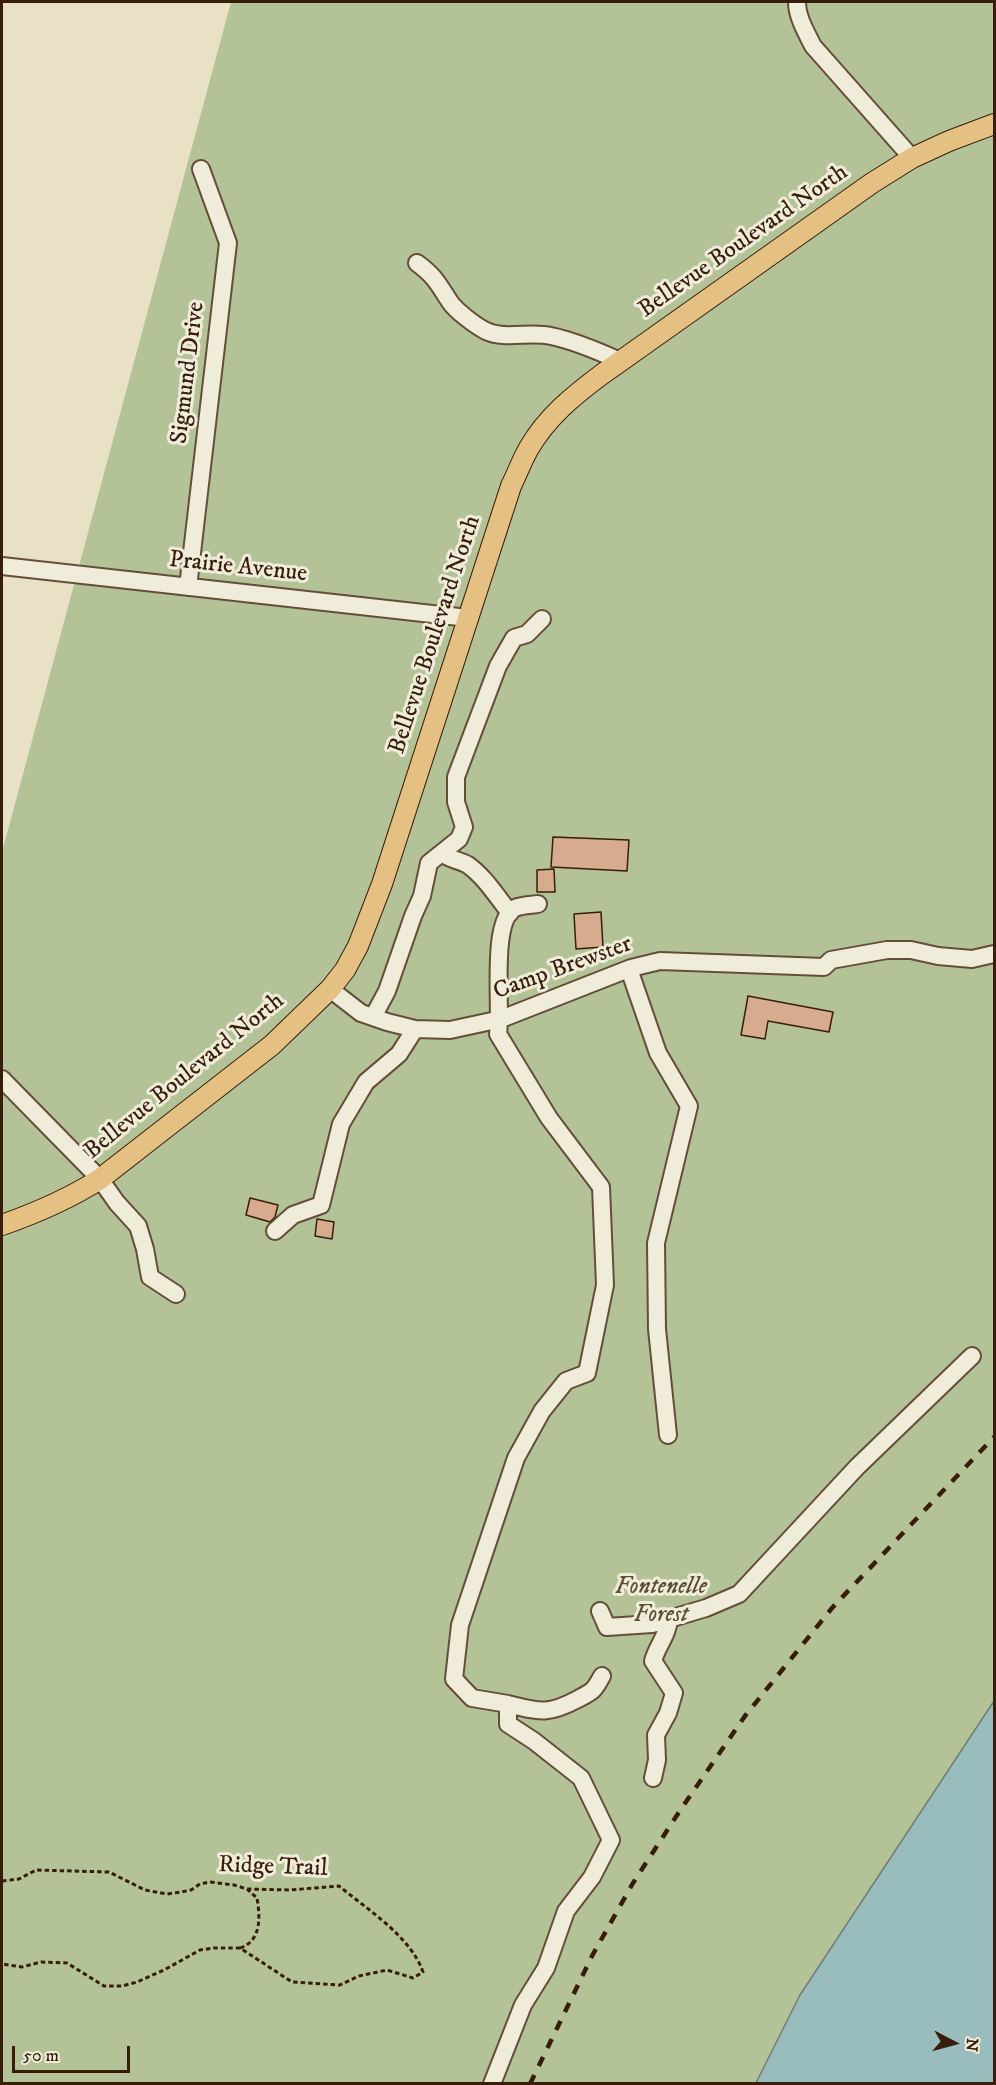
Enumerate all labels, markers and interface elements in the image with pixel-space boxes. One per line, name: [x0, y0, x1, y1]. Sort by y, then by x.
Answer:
street label: Bellevue Boulevard North: [634, 159, 854, 325]
street label: Sigmund Drive: [166, 300, 212, 446]
street label: Bellevue Boulevard North: [384, 512, 488, 758]
street label: Prairie Avenue: [168, 546, 308, 590]
street label: Camp Brewster: [490, 931, 636, 1007]
street label: Bellevue Boulevard North: [79, 987, 291, 1167]
park label: Fontenelle Forest: [615, 1574, 707, 1630]
street label: Ridge Trail: [218, 1852, 328, 1884]
north arrow: [924, 2013, 984, 2073]
scale bar: [15, 2034, 134, 2072]
text: N: [961, 2037, 983, 2052]
text: 50 m: [23, 2045, 59, 2067]

